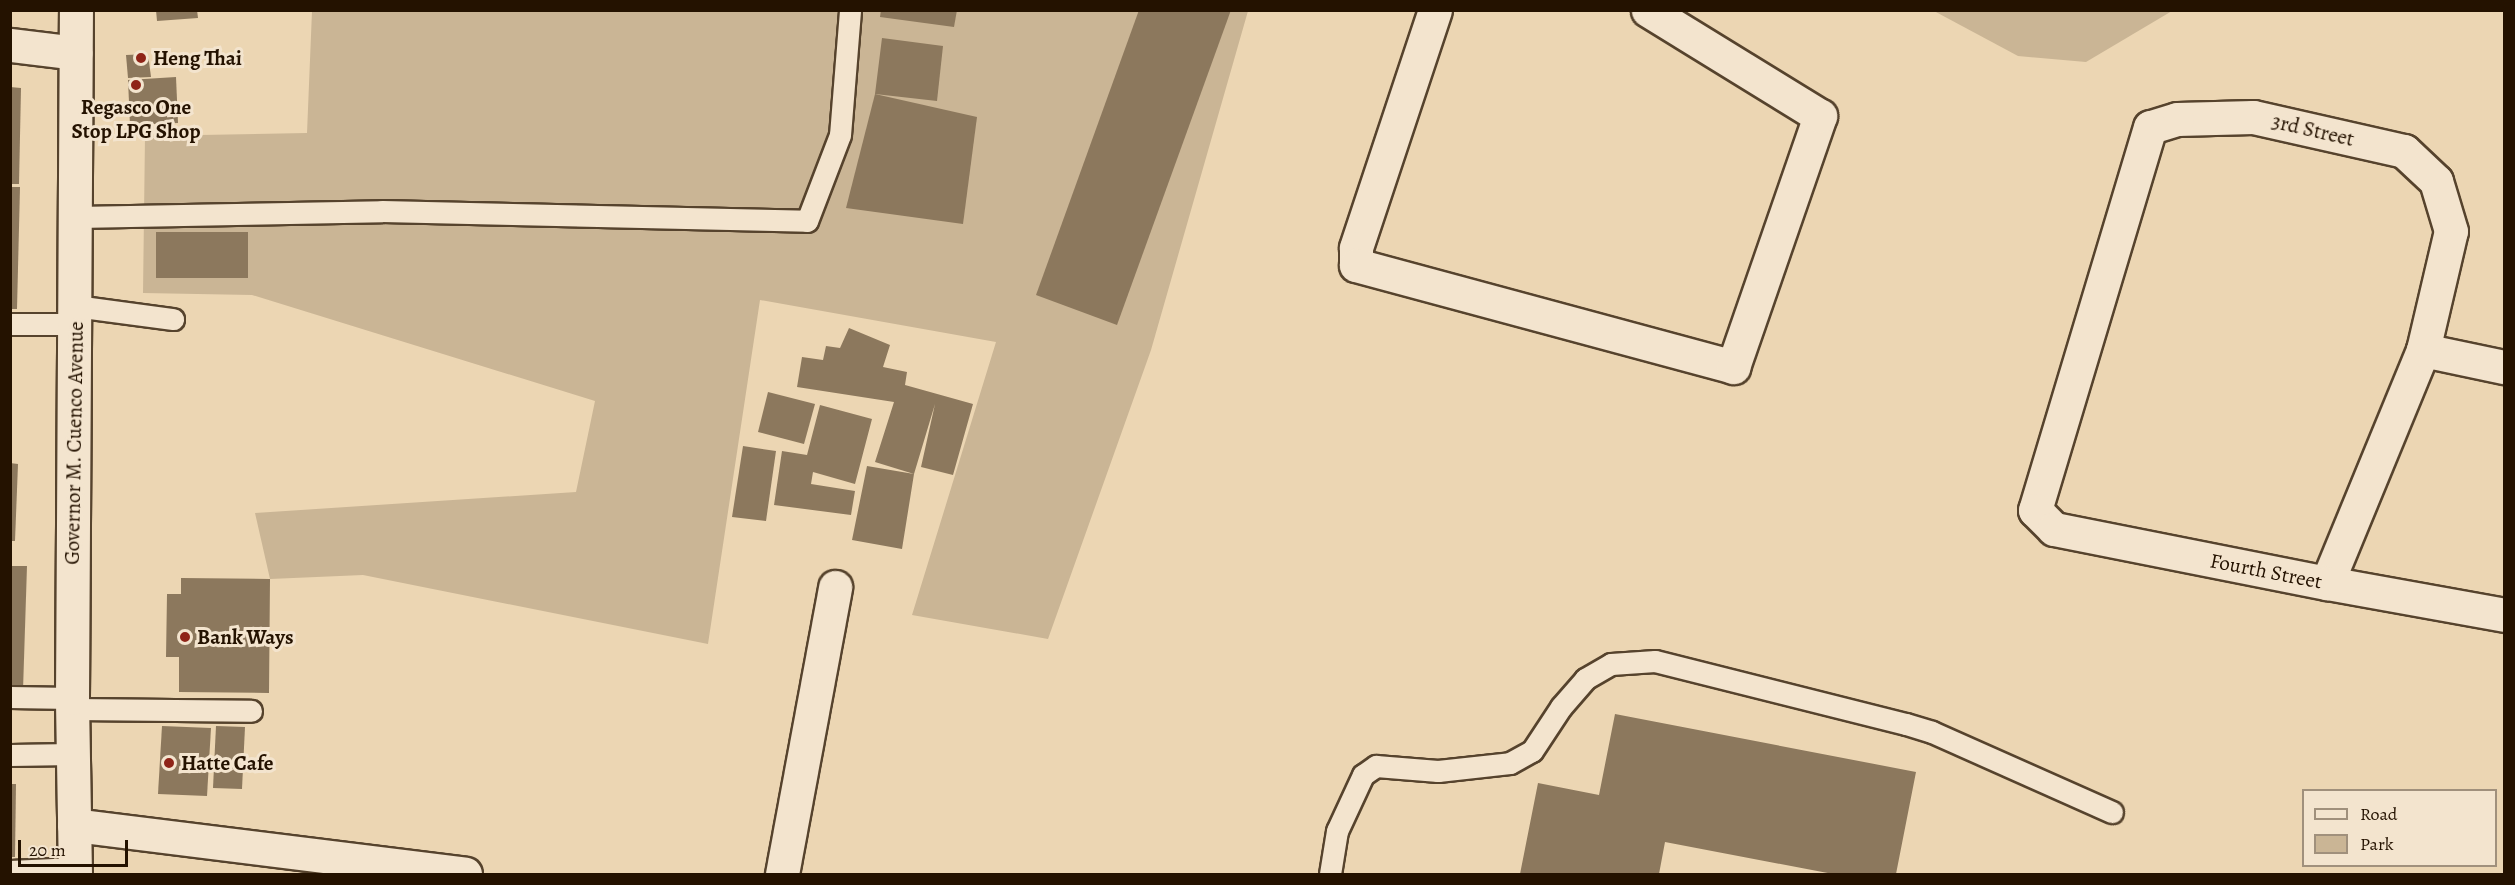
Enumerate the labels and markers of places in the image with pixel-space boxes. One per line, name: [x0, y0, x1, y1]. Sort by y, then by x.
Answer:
place label: Heng Thai: [153, 45, 242, 71]
marker: Heng Thai: [134, 51, 148, 65]
marker: Regasco One Stop LPG Shop: [129, 78, 143, 92]
place label: Regasco One Stop LPG Shop: [71, 94, 201, 144]
place label: Bank Ways: [197, 624, 293, 650]
marker: Bank Ways: [178, 630, 192, 644]
place label: Hatte Cafe: [181, 750, 274, 776]
marker: Hatte Cafe: [162, 756, 176, 770]

